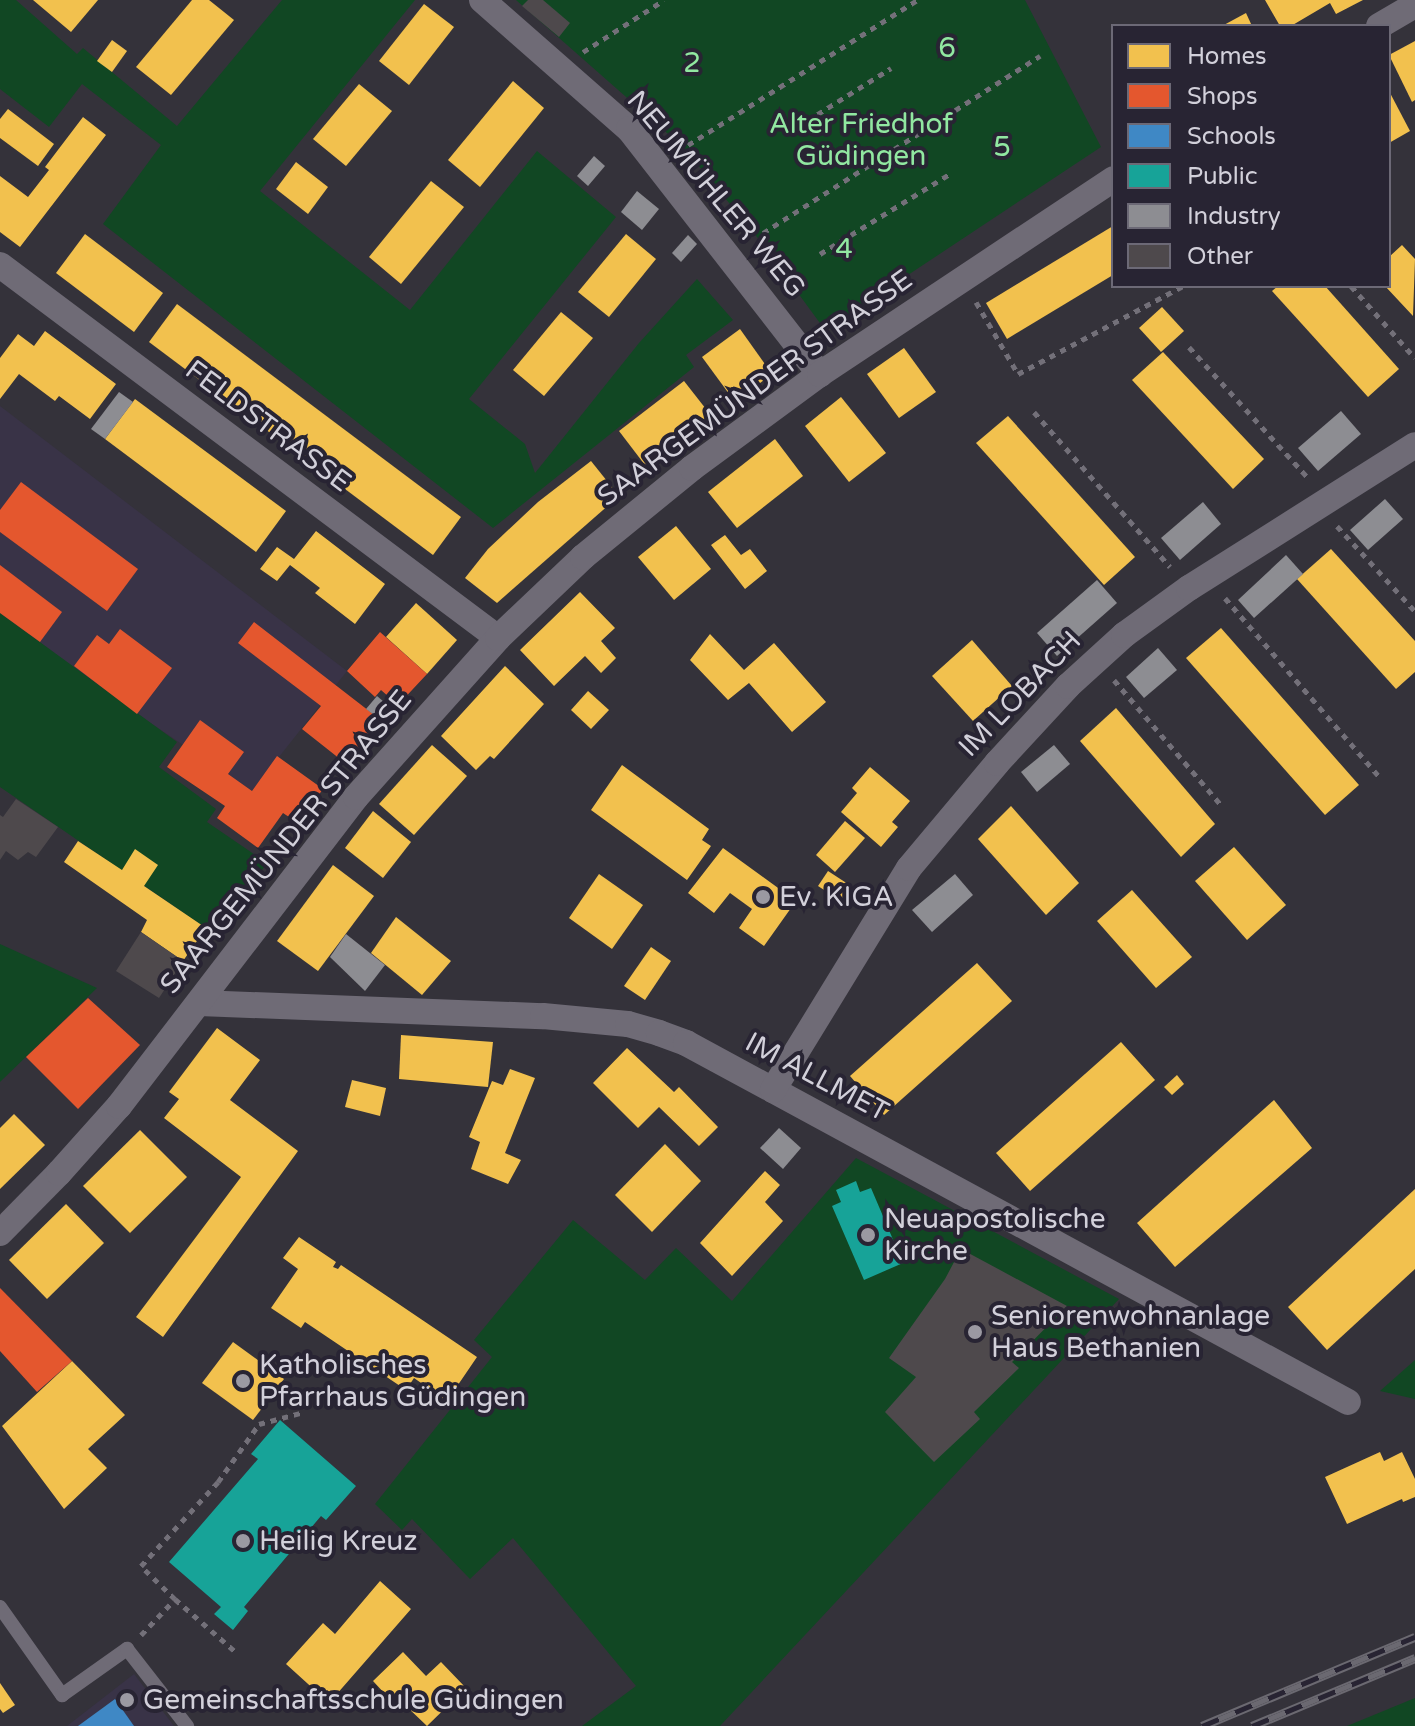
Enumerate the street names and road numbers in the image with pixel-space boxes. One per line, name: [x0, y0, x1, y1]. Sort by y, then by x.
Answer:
street label: NEUMÜHLER WEG: [620, 84, 812, 304]
street label: SAARGEMÜNDER STRASSE: [591, 263, 919, 513]
street label: FELDSTRASSE: [179, 353, 357, 499]
street label: IM LOBACH: [952, 624, 1088, 764]
street label: SAARGEMÜNDER STRASSE: [153, 683, 419, 1001]
street label: IM ALLMET: [740, 1025, 894, 1129]

